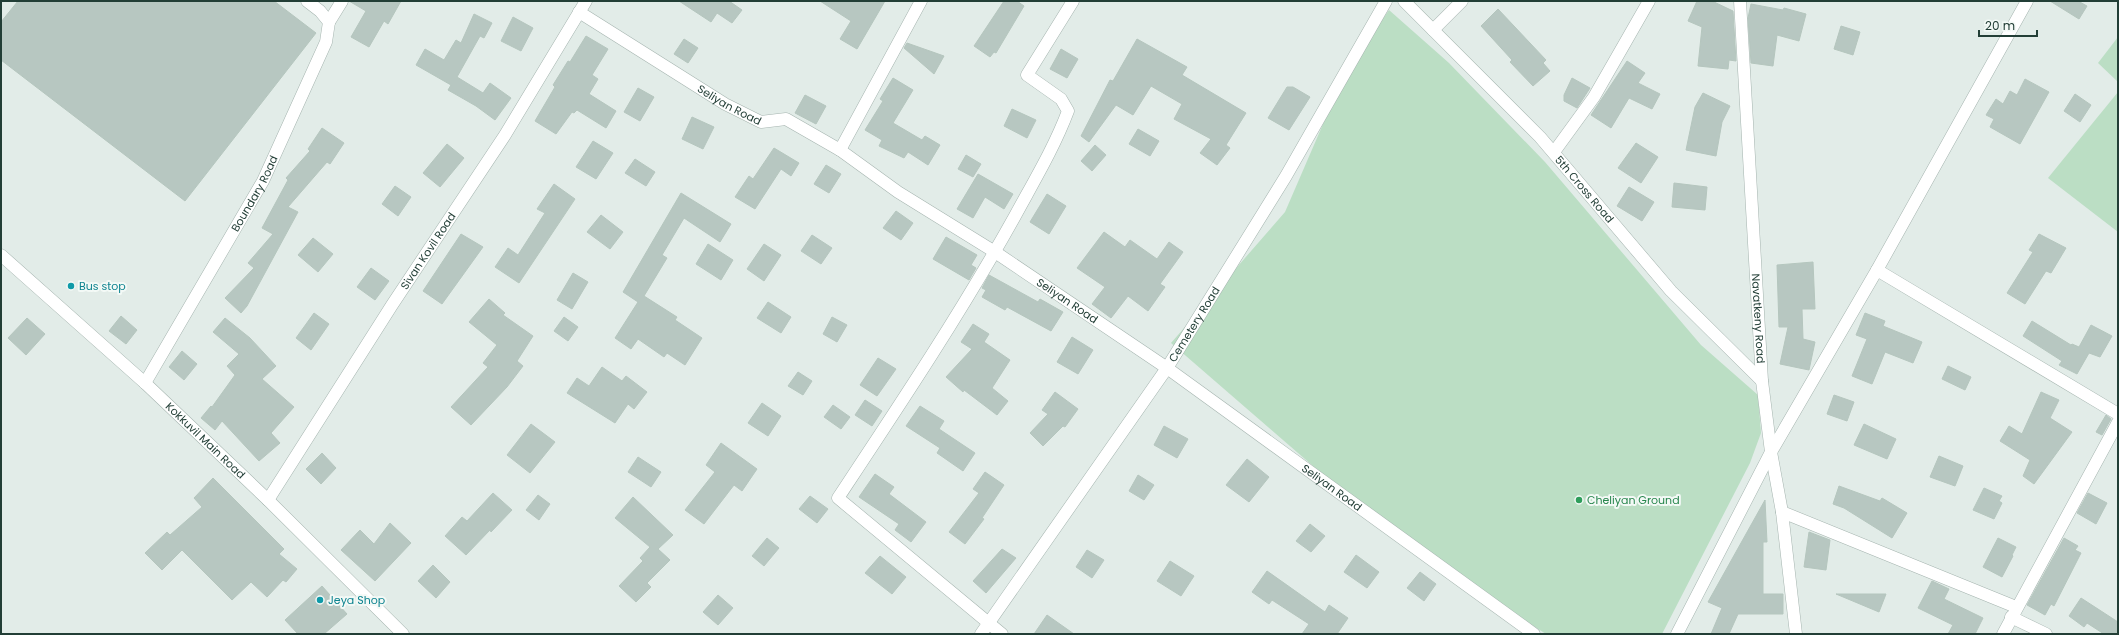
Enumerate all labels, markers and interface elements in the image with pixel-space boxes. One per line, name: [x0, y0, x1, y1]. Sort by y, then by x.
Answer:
scale bar: [1979, 12, 2037, 38]
text: 20 m: [1985, 17, 2015, 34]
street label: Seliyan Road: [694, 81, 764, 129]
street label: 5th Cross Road: [1551, 152, 1618, 226]
street label: Boundary Road: [227, 153, 282, 234]
street label: Sivan Kovil Road: [396, 209, 459, 293]
street label: Navatkeny Road: [1748, 273, 1769, 364]
street label: Seliyan Road: [1033, 274, 1101, 327]
place label: Bus stop: [79, 278, 126, 294]
marker: Bus stop: [66, 281, 76, 291]
street label: Cemetery Road: [1165, 283, 1224, 365]
street label: Kokkuvil Main Road: [162, 399, 249, 482]
street label: Seliyan Road: [1298, 460, 1365, 515]
place label: Cheliyan Ground: [1587, 492, 1680, 508]
marker: Cheliyan Ground: [1574, 495, 1584, 505]
place label: Jeya Shop: [328, 592, 385, 608]
marker: Jeya Shop: [315, 595, 325, 605]

